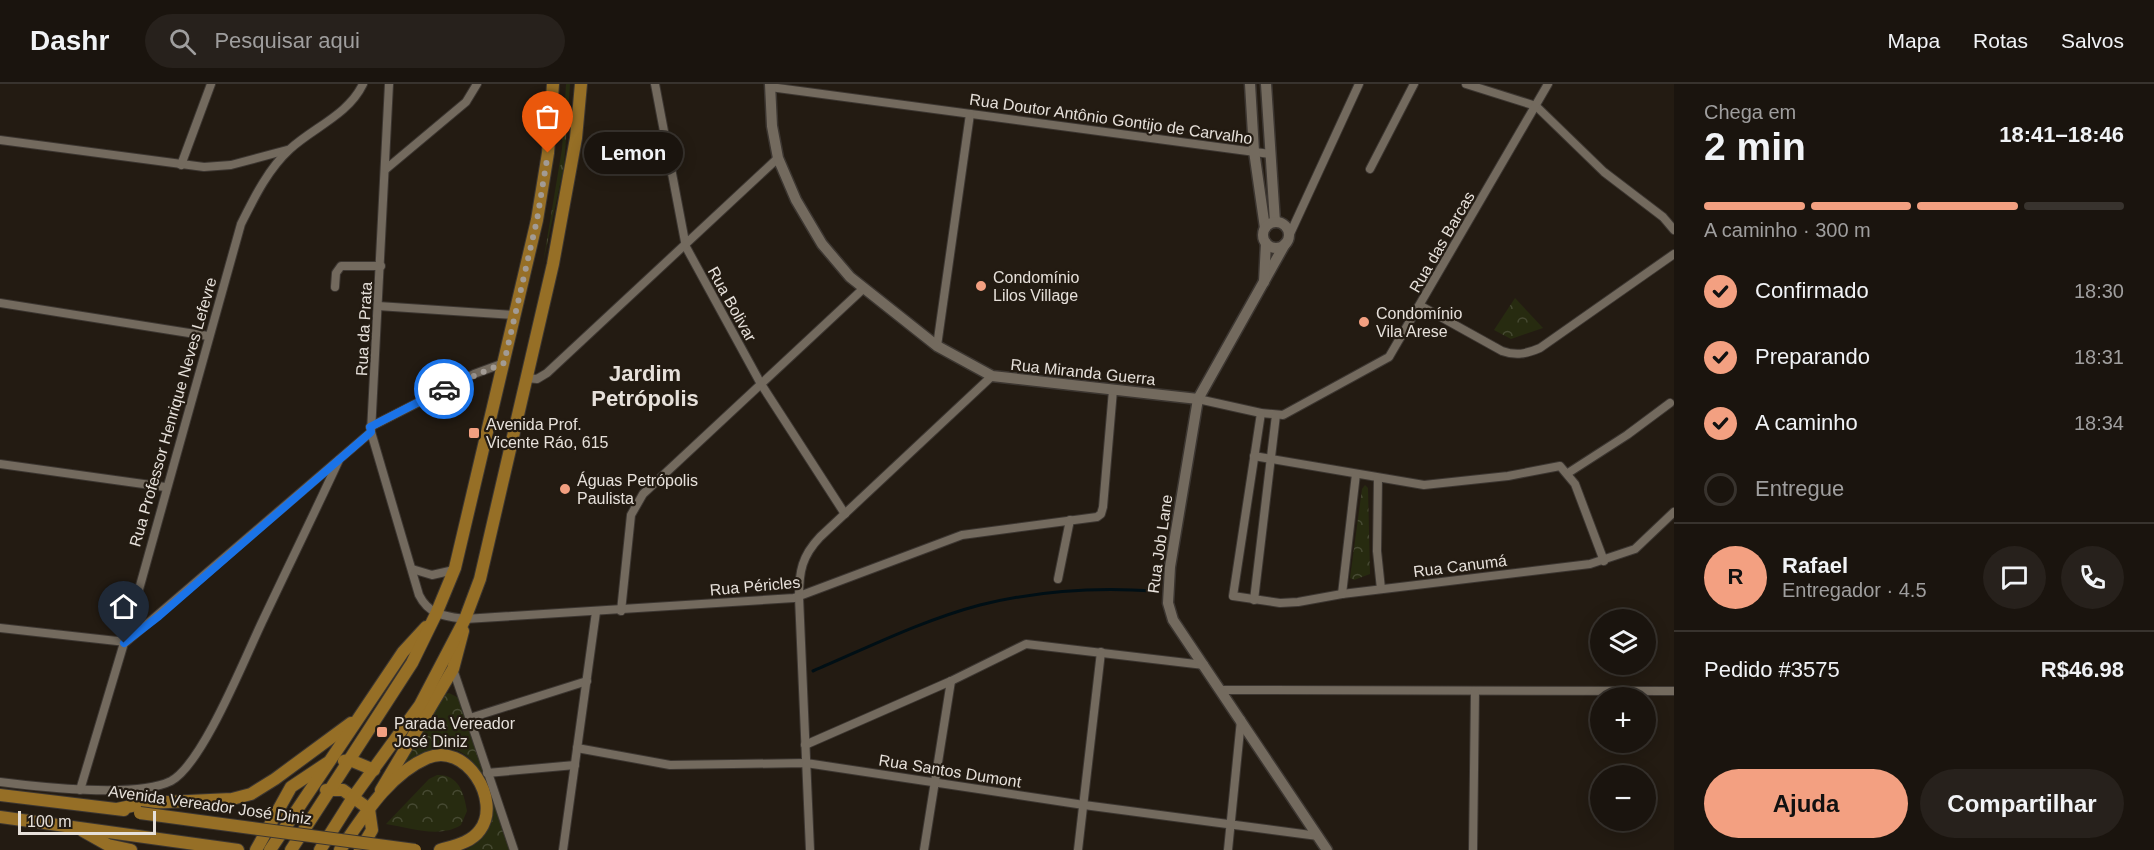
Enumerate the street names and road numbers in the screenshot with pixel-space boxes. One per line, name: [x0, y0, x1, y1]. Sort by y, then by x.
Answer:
street label: Rua Doutor Antônio Gontijo de Carvalho: [968, 91, 1254, 147]
street label: Rua das Barcas: [1406, 188, 1478, 296]
street label: Rua Bolivar: [705, 264, 760, 345]
street label: Rua Professor Henrique Neves Lefevre: [126, 275, 220, 549]
street label: Rua da Prata: [353, 281, 375, 377]
street label: Rua Miranda Guerra: [1010, 356, 1157, 388]
street label: Rua Job Lane: [1145, 493, 1175, 595]
street label: Rua Canumá: [1412, 552, 1508, 580]
street label: Rua Péricles: [709, 574, 801, 598]
street label: Rua Santos Dumont: [878, 751, 1023, 791]
street label: Avenida Vereador José Diniz: [107, 782, 313, 828]

